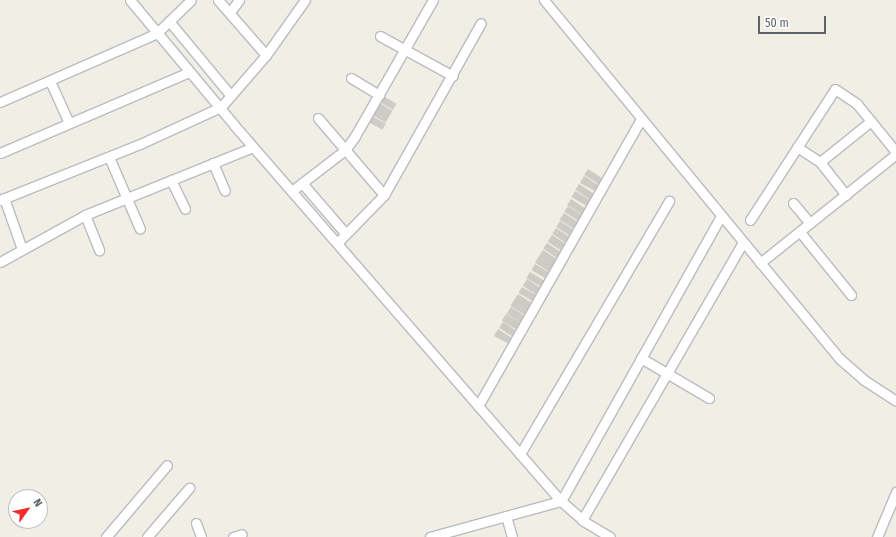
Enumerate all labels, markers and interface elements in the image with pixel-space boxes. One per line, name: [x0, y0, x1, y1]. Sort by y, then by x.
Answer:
scale bar: [760, 8, 828, 34]
text: 50 m: [765, 16, 789, 30]
north arrow: [8, 489, 48, 529]
text: N: [30, 496, 45, 509]

